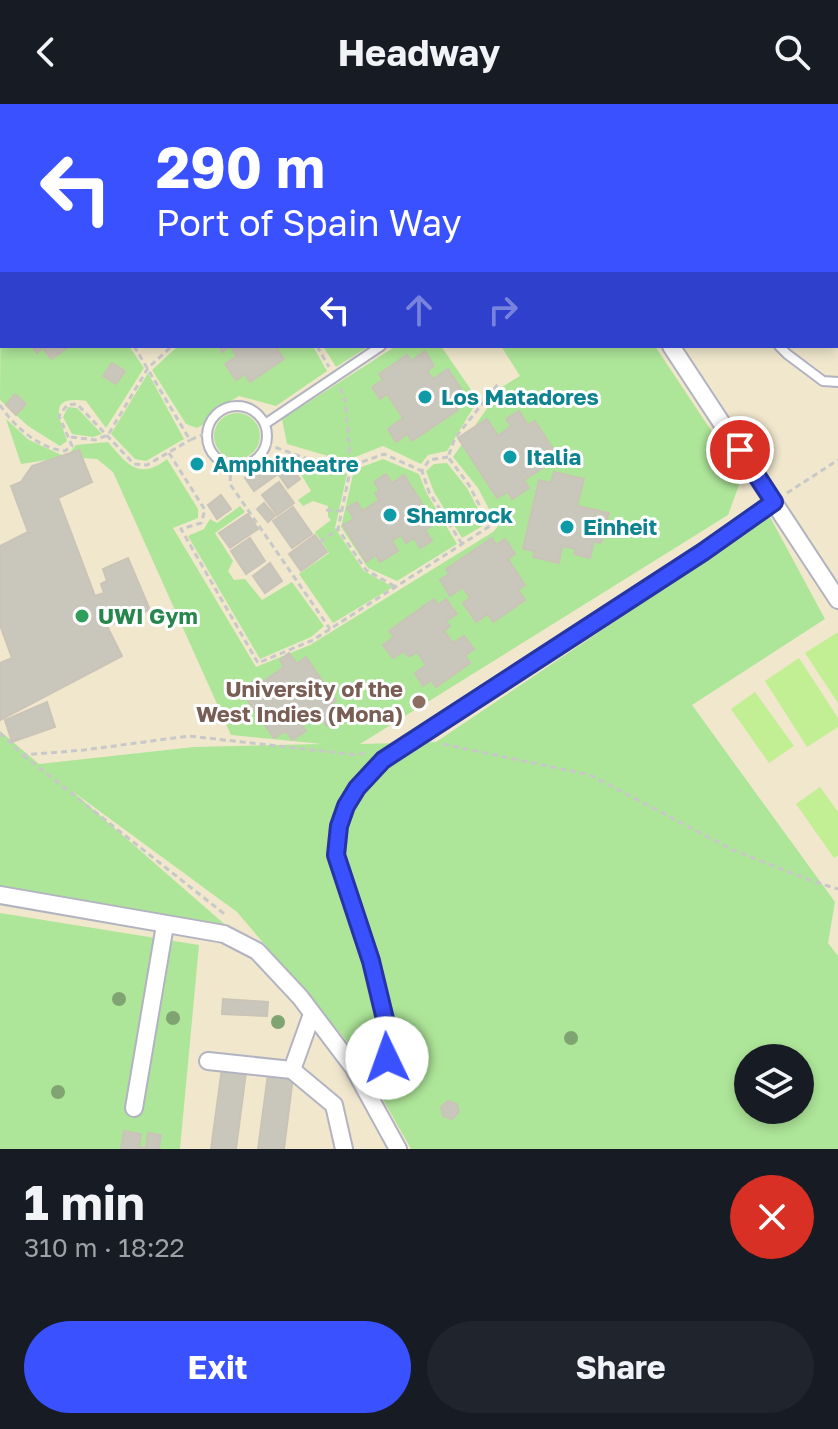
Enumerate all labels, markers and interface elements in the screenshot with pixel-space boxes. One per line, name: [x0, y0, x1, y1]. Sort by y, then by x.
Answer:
icon: back: [24, 30, 68, 74]
icon: search: [770, 30, 814, 74]
text: Headway: [338, 31, 500, 74]
text: 290 m: [156, 133, 325, 200]
icon: left: [24, 136, 128, 240]
text: Port of Spain Way: [156, 201, 462, 244]
icon: left: [313, 288, 357, 332]
icon: ahead: [397, 288, 441, 332]
icon: right: [481, 288, 525, 332]
place label: Los Matadores: [441, 383, 599, 410]
marker: Los Matadores: [416, 388, 434, 406]
pin: [706, 416, 774, 484]
icon: arrive: [718, 428, 762, 472]
place label: Italia: [526, 443, 581, 470]
marker: Italia: [501, 448, 519, 466]
place label: Amphitheatre: [213, 450, 359, 477]
marker: Amphitheatre: [188, 455, 206, 473]
place label: Shamrock: [406, 501, 513, 528]
marker: Shamrock: [381, 506, 399, 524]
place label: Einheit: [583, 513, 657, 540]
marker: Einheit: [558, 518, 576, 536]
place label: UWI Gym: [98, 602, 198, 629]
marker: UWI Gym: [73, 607, 91, 625]
place label: University of the West Indies (Mona): [196, 675, 403, 727]
marker: University of the West Indies (Mona): [410, 693, 428, 711]
position arrow: [345, 1016, 429, 1100]
map controls: [734, 1044, 814, 1124]
button: layers: [734, 1044, 814, 1124]
text: 1 min: [24, 1173, 145, 1231]
button: close: [730, 1175, 814, 1259]
text: 310 m · 18:22: [24, 1232, 185, 1263]
button: Exit: [24, 1321, 411, 1413]
button: Share: [427, 1321, 814, 1413]

